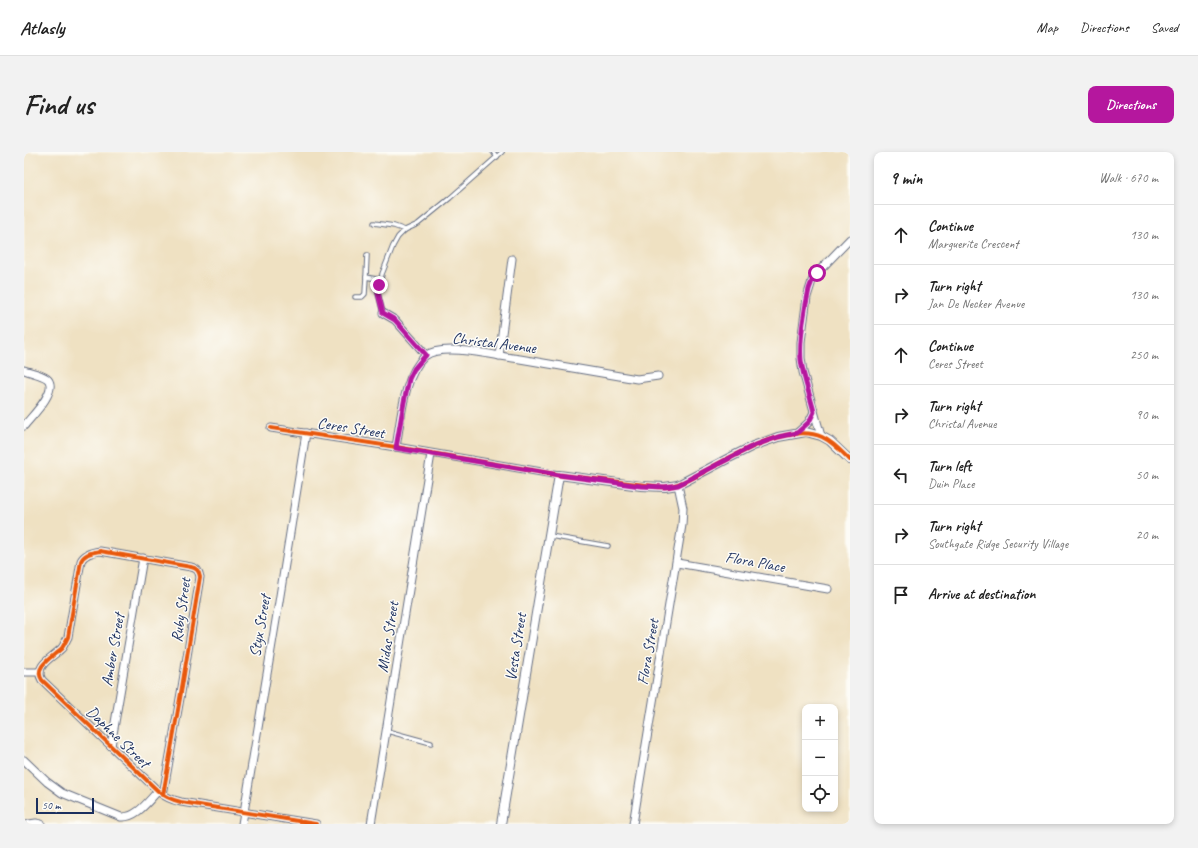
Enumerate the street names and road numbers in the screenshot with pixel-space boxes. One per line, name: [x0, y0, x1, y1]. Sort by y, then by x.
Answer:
street label: Christal Avenue: [451, 328, 539, 358]
street label: Ceres Street: [316, 413, 388, 443]
street label: Flora Place: [724, 547, 788, 577]
street label: Ruby Street: [167, 575, 196, 643]
street label: Styx Street: [245, 591, 276, 659]
street label: Midas Street: [373, 599, 404, 674]
street label: Amber Street: [97, 609, 130, 688]
street label: Vesta Street: [501, 610, 531, 682]
street label: Flora Street: [632, 616, 664, 686]
street label: Daphne Street: [82, 702, 156, 774]

